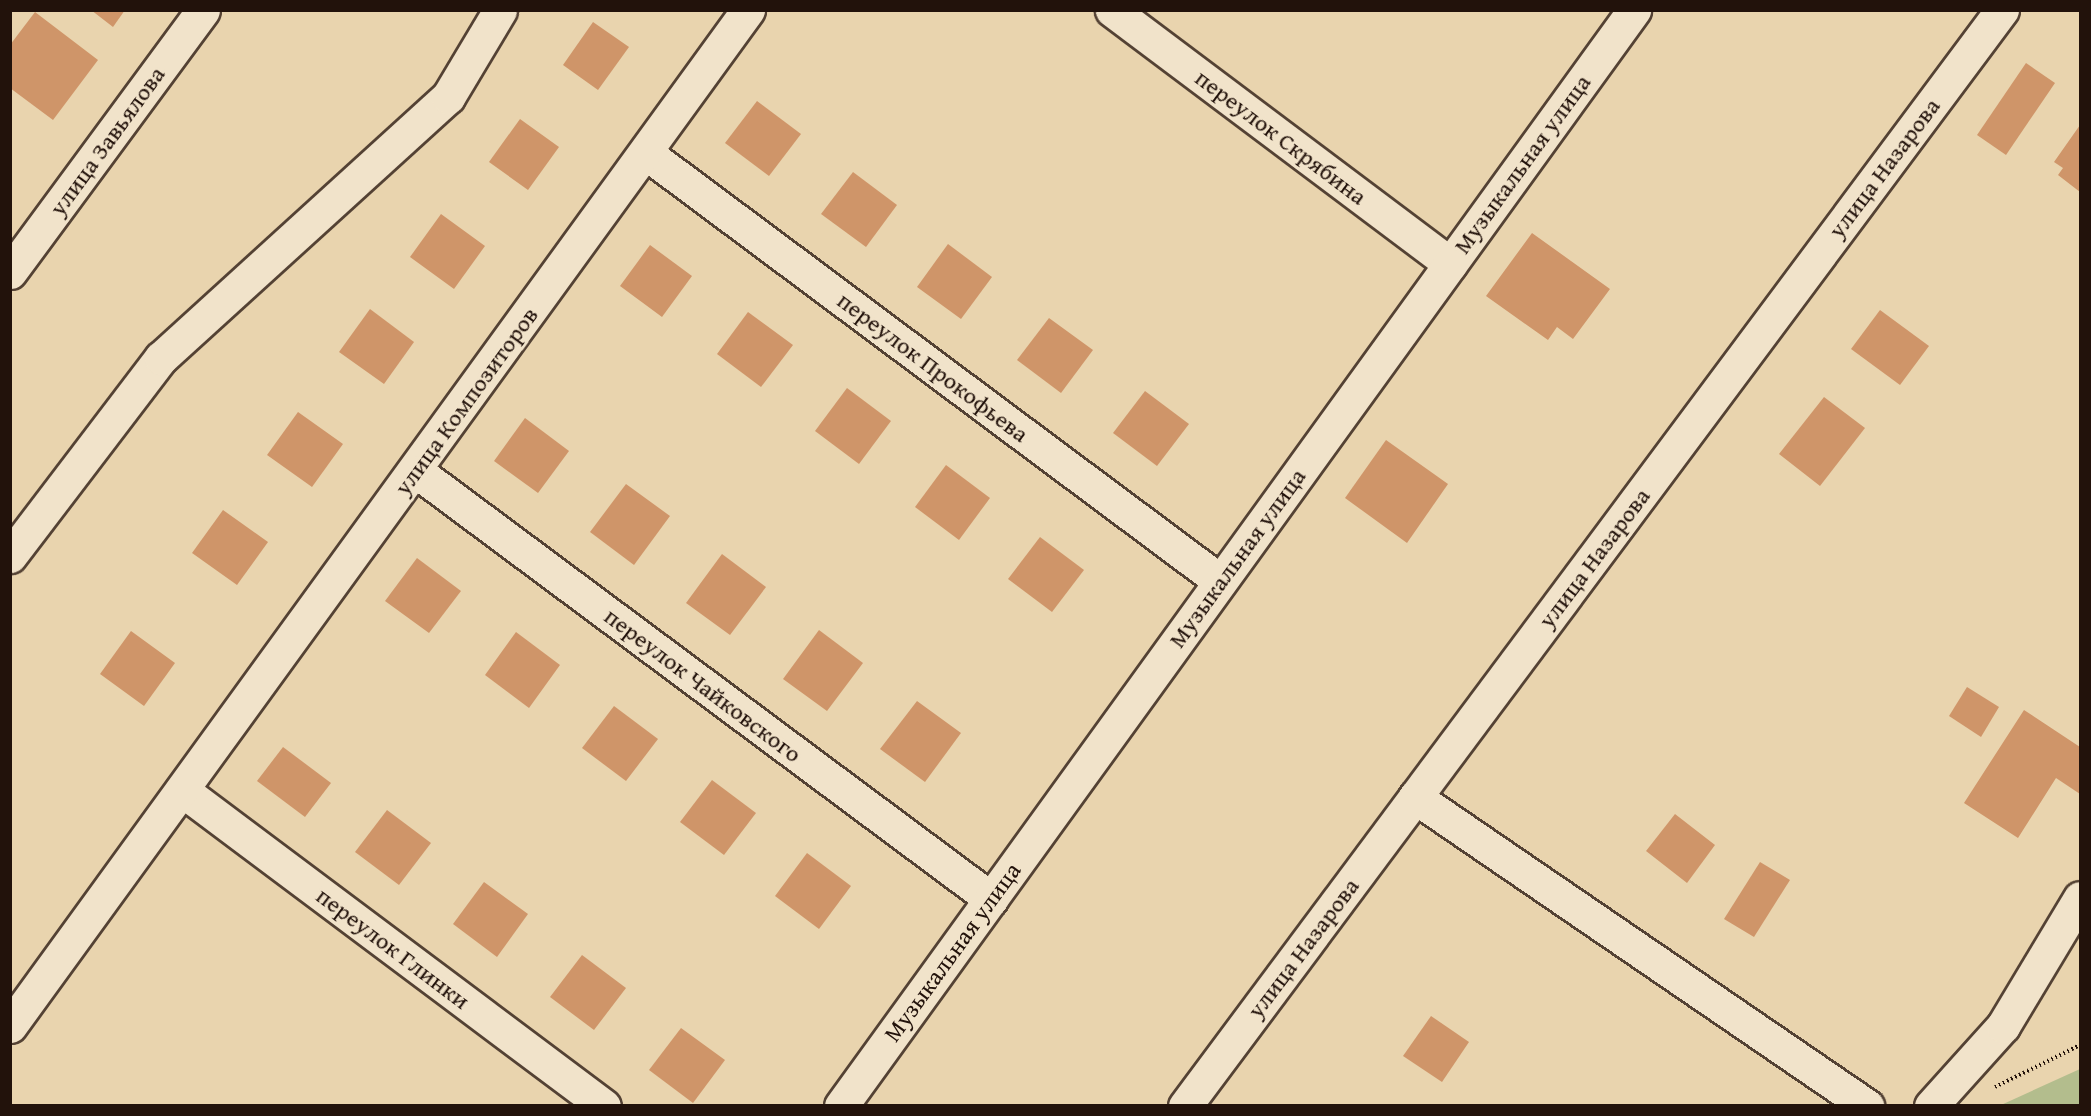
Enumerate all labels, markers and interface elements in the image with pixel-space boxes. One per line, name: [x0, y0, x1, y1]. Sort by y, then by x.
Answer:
street label: улица Завьялова: [43, 61, 171, 221]
street label: переулок Скрябина: [1190, 63, 1372, 211]
street label: Музыкальная улица: [1447, 69, 1597, 259]
street label: улица Назарова: [1822, 92, 1946, 244]
street label: переулок Прокофьева: [832, 286, 1034, 448]
street label: улица Композиторов: [388, 301, 544, 501]
street label: Музыкальная улица: [1162, 463, 1312, 653]
street label: улица Назарова: [1532, 482, 1656, 634]
street label: переулок Чайковского: [599, 602, 807, 768]
street label: Музыкальная улица: [877, 857, 1027, 1047]
street label: улица Назарова: [1241, 872, 1365, 1024]
street label: переулок Глинки: [311, 881, 475, 1015]

